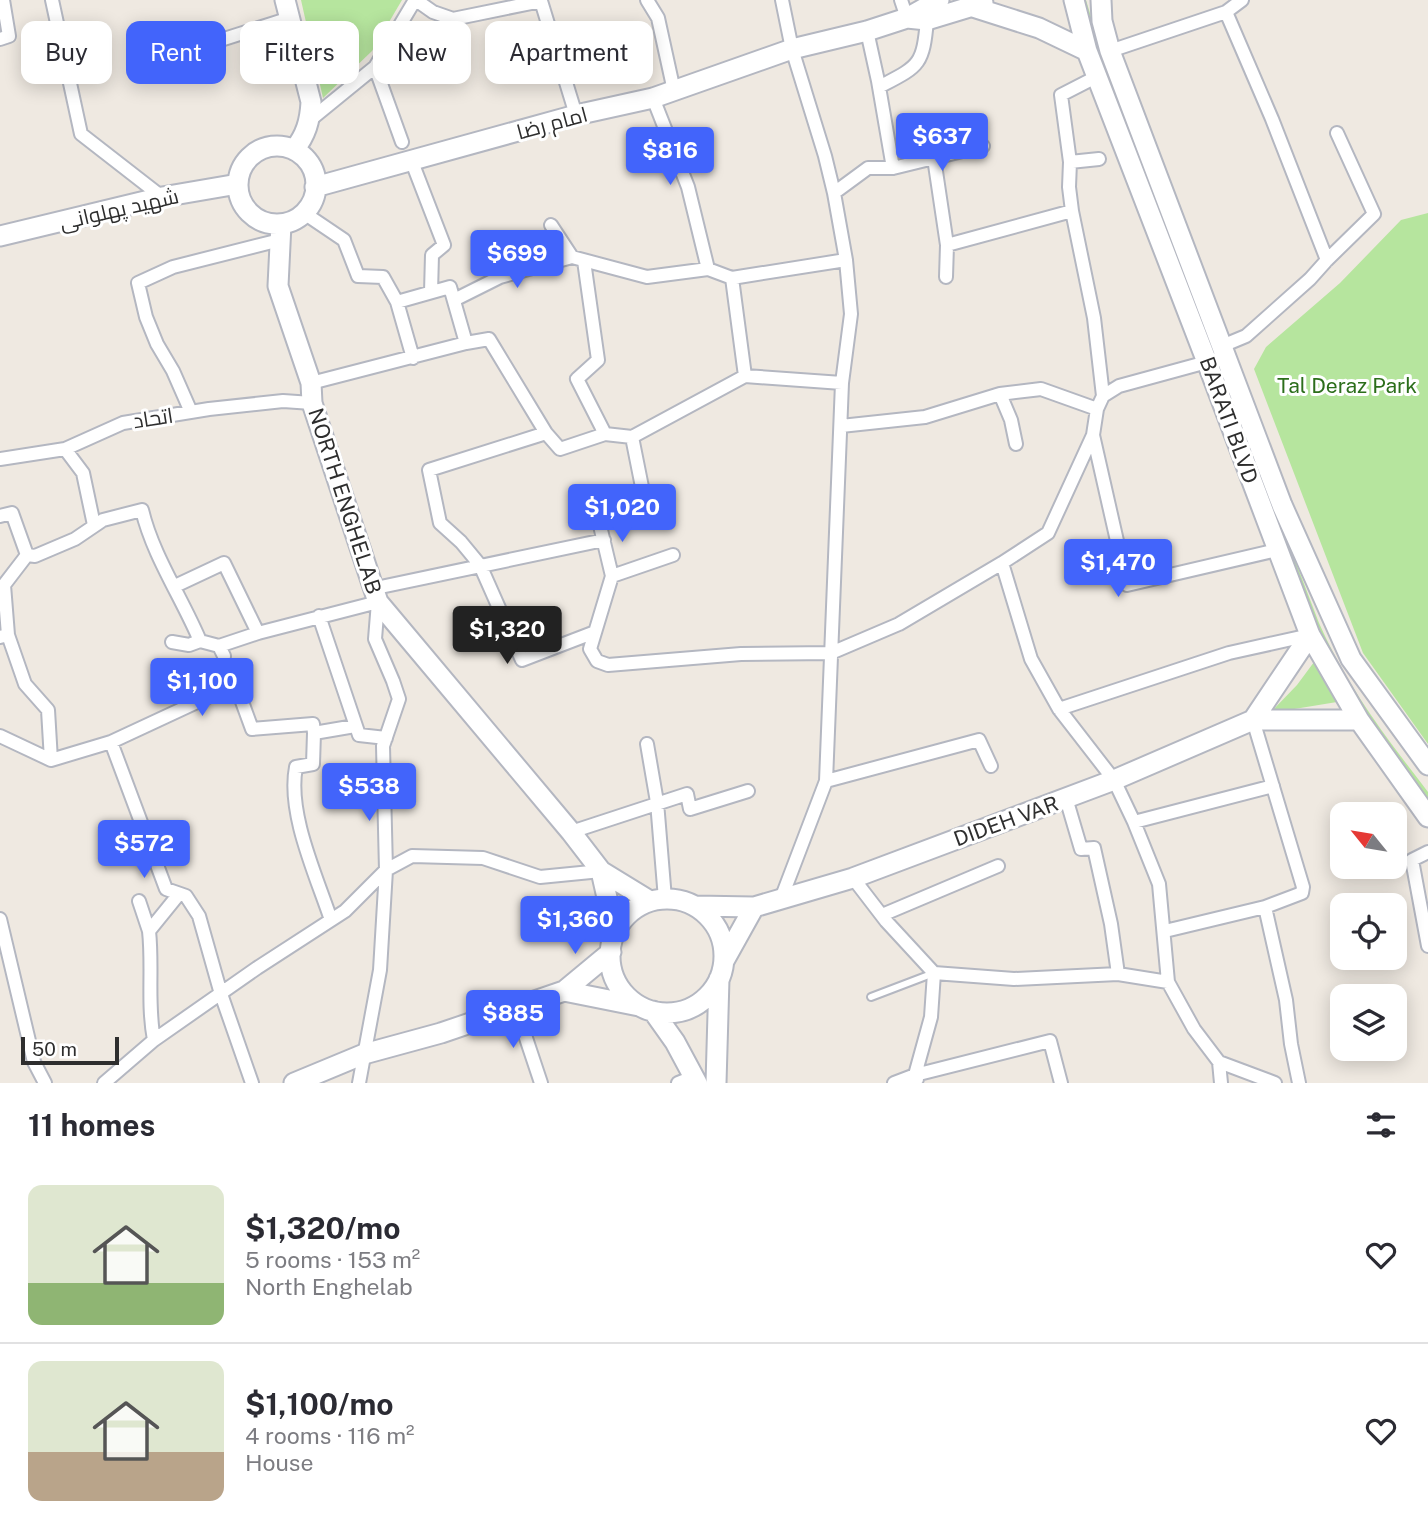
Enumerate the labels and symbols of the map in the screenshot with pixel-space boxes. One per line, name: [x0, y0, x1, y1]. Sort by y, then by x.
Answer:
street label: امام رضا: [514, 102, 591, 146]
pin: $637: [901, 114, 983, 173]
pin: $816: [629, 128, 711, 187]
street label: شهید پهلوانی: [57, 183, 182, 237]
pin: $699: [476, 230, 558, 290]
street label: BARATI BLVD: [1194, 353, 1264, 487]
park label: Tal Deraz Park: [1277, 373, 1417, 398]
street label: اتحاد: [131, 403, 175, 433]
street label: NORTH ENGHELAB: [303, 405, 387, 597]
pin: $1,020: [565, 484, 679, 544]
pin: $1,470: [1061, 540, 1175, 599]
pin: $1,320: [450, 606, 564, 666]
pin: $1,100: [145, 658, 259, 718]
pin: $538: [328, 764, 410, 823]
street label: DIDEH VAR: [950, 790, 1062, 852]
north arrow: [1330, 802, 1407, 878]
pin: $572: [103, 820, 185, 880]
pin: $1,360: [518, 897, 632, 956]
pin: $885: [472, 990, 554, 1050]
scale bar: [21, 1034, 119, 1066]

